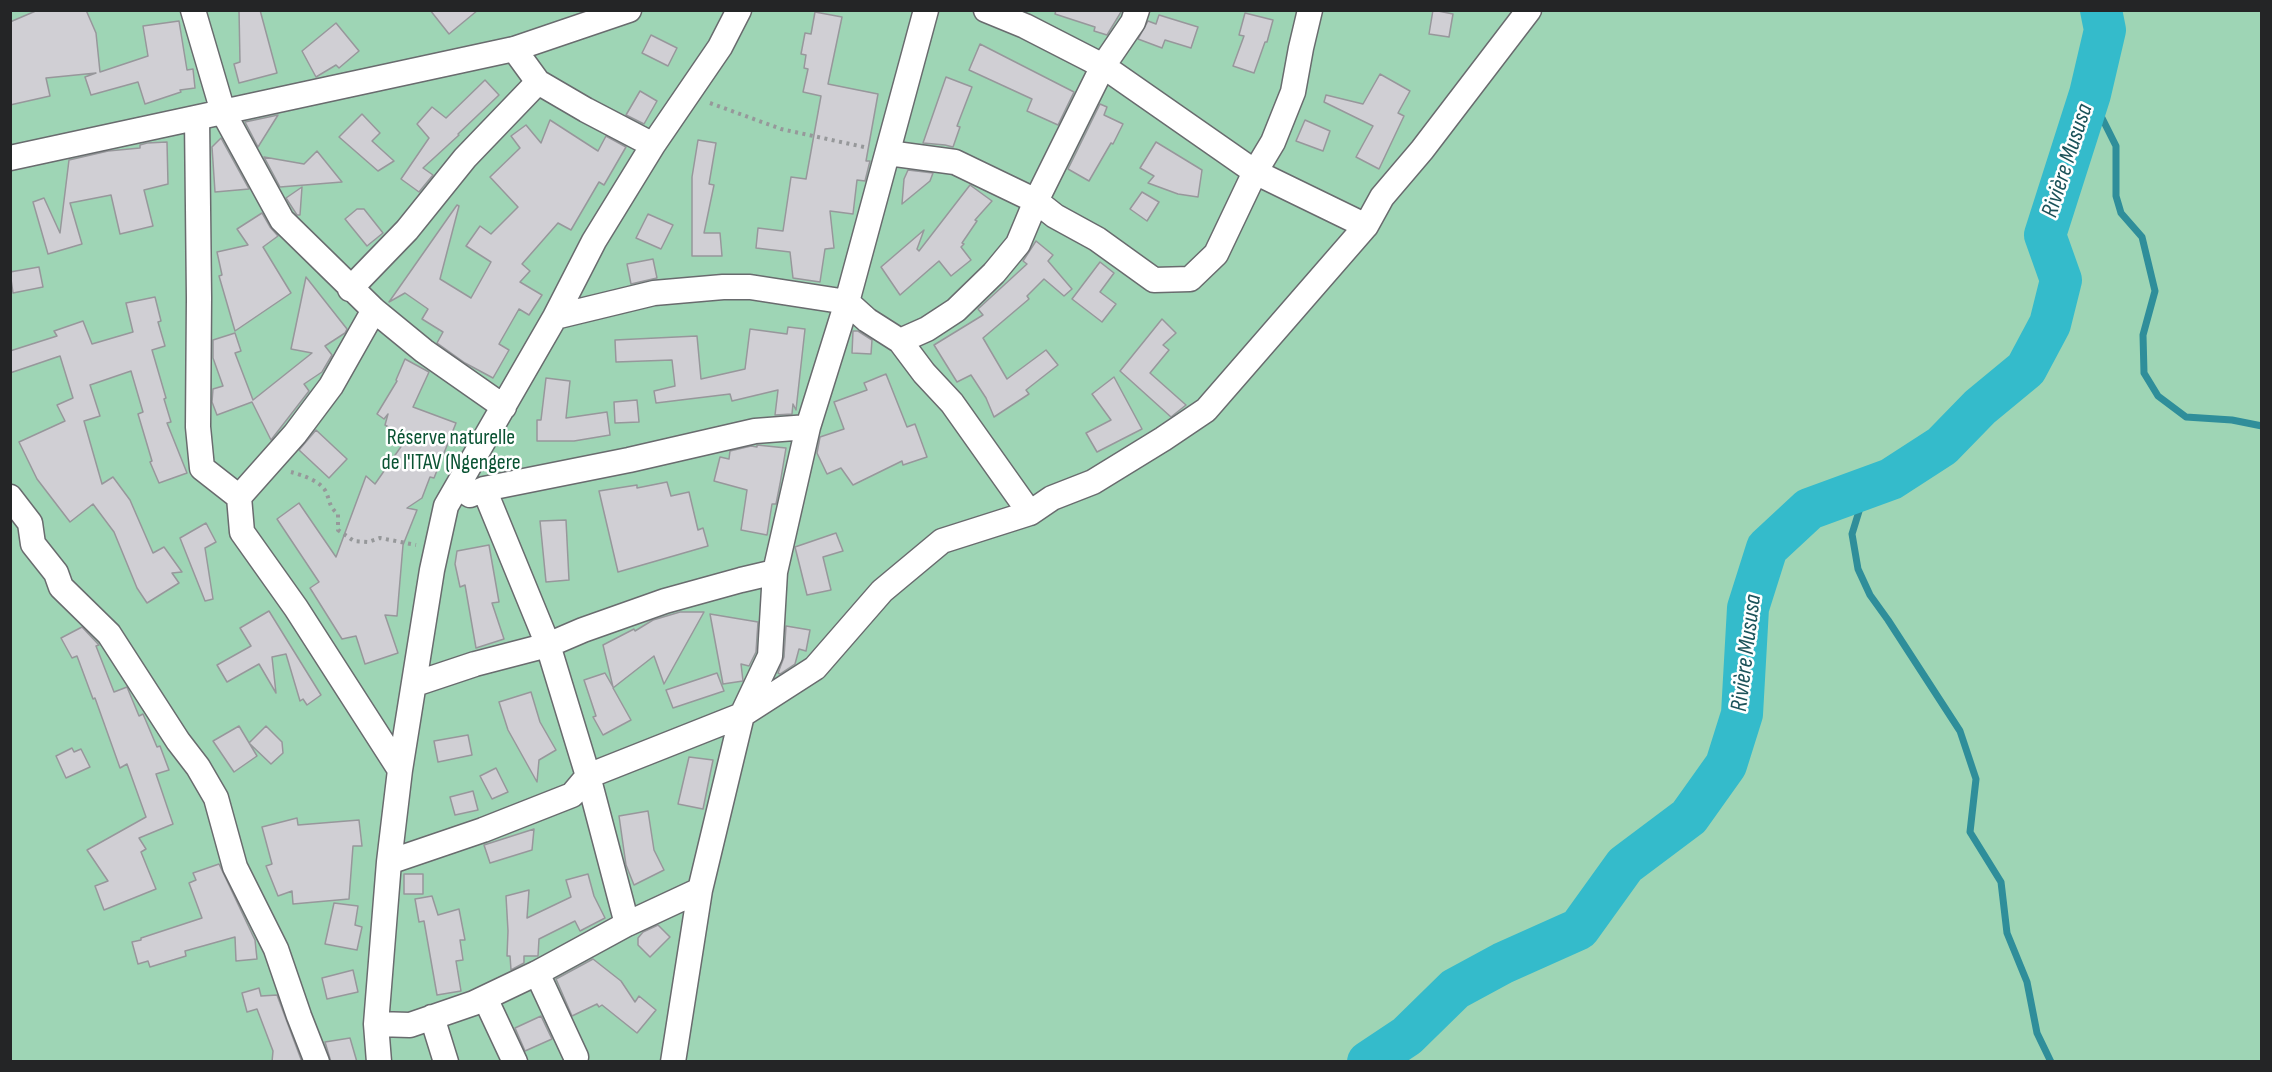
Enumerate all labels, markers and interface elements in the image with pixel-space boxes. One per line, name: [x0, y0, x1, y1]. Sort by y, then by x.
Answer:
water label: Rivière Mususa: [2036, 101, 2100, 221]
park label: Réserve naturelle de l'ITAV (Ngengere: [382, 425, 520, 476]
water label: Rivière Mususa: [1726, 593, 1768, 713]

